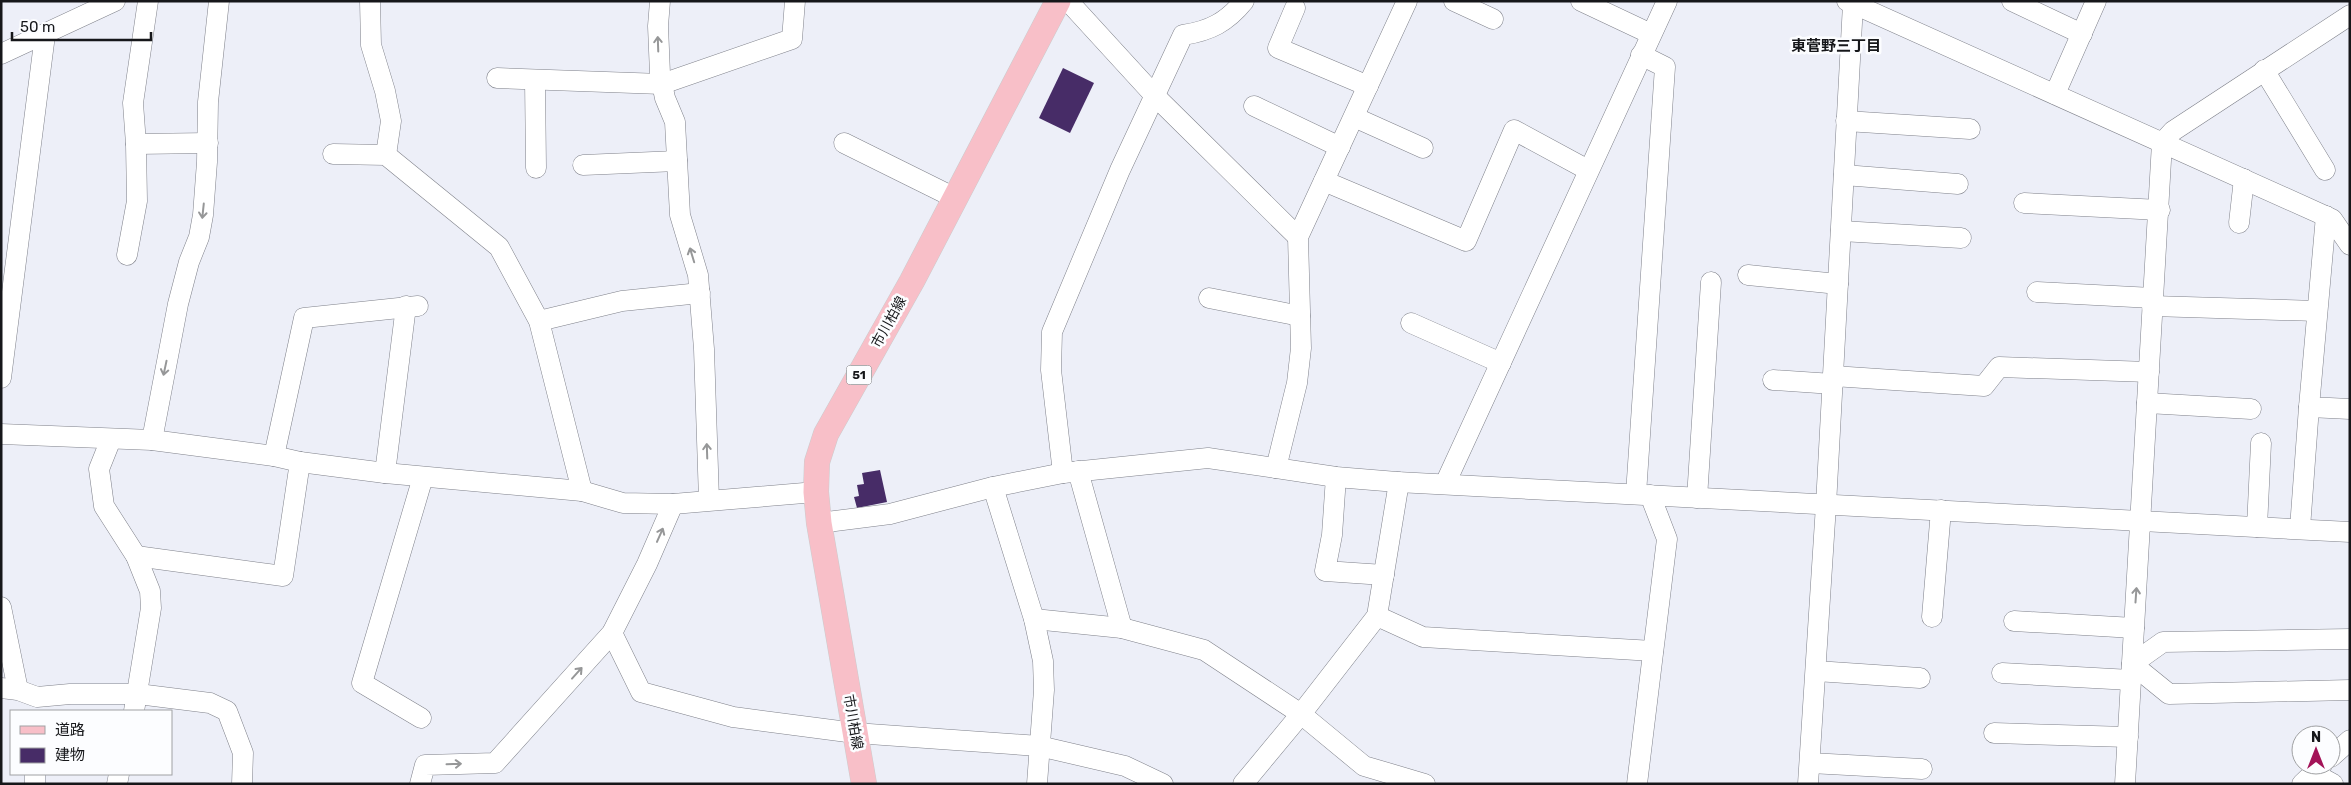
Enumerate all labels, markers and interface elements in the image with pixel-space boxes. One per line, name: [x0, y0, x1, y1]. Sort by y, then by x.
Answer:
scale bar: [12, 10, 151, 42]
text: 50 m: [20, 18, 55, 36]
one-way arrow: [654, 37, 663, 53]
district label: 東菅野三丁目: [1791, 37, 1881, 55]
one-way arrow: [199, 203, 208, 219]
one-way arrow: [687, 248, 696, 263]
street label: 市川柏線: [868, 293, 910, 351]
one-way arrow: [159, 360, 169, 376]
road number: 51: [846, 366, 872, 384]
one-way arrow: [703, 444, 712, 460]
one-way arrow: [655, 528, 665, 543]
one-way arrow: [2131, 588, 2140, 604]
one-way arrow: [571, 666, 582, 679]
street label: 市川柏線: [840, 693, 866, 751]
legend: [10, 710, 172, 775]
text: 道路: [55, 721, 85, 739]
north arrow: [2291, 725, 2341, 775]
text: N: [2311, 729, 2321, 746]
text: 建物: [55, 746, 85, 764]
one-way arrow: [446, 759, 462, 769]

